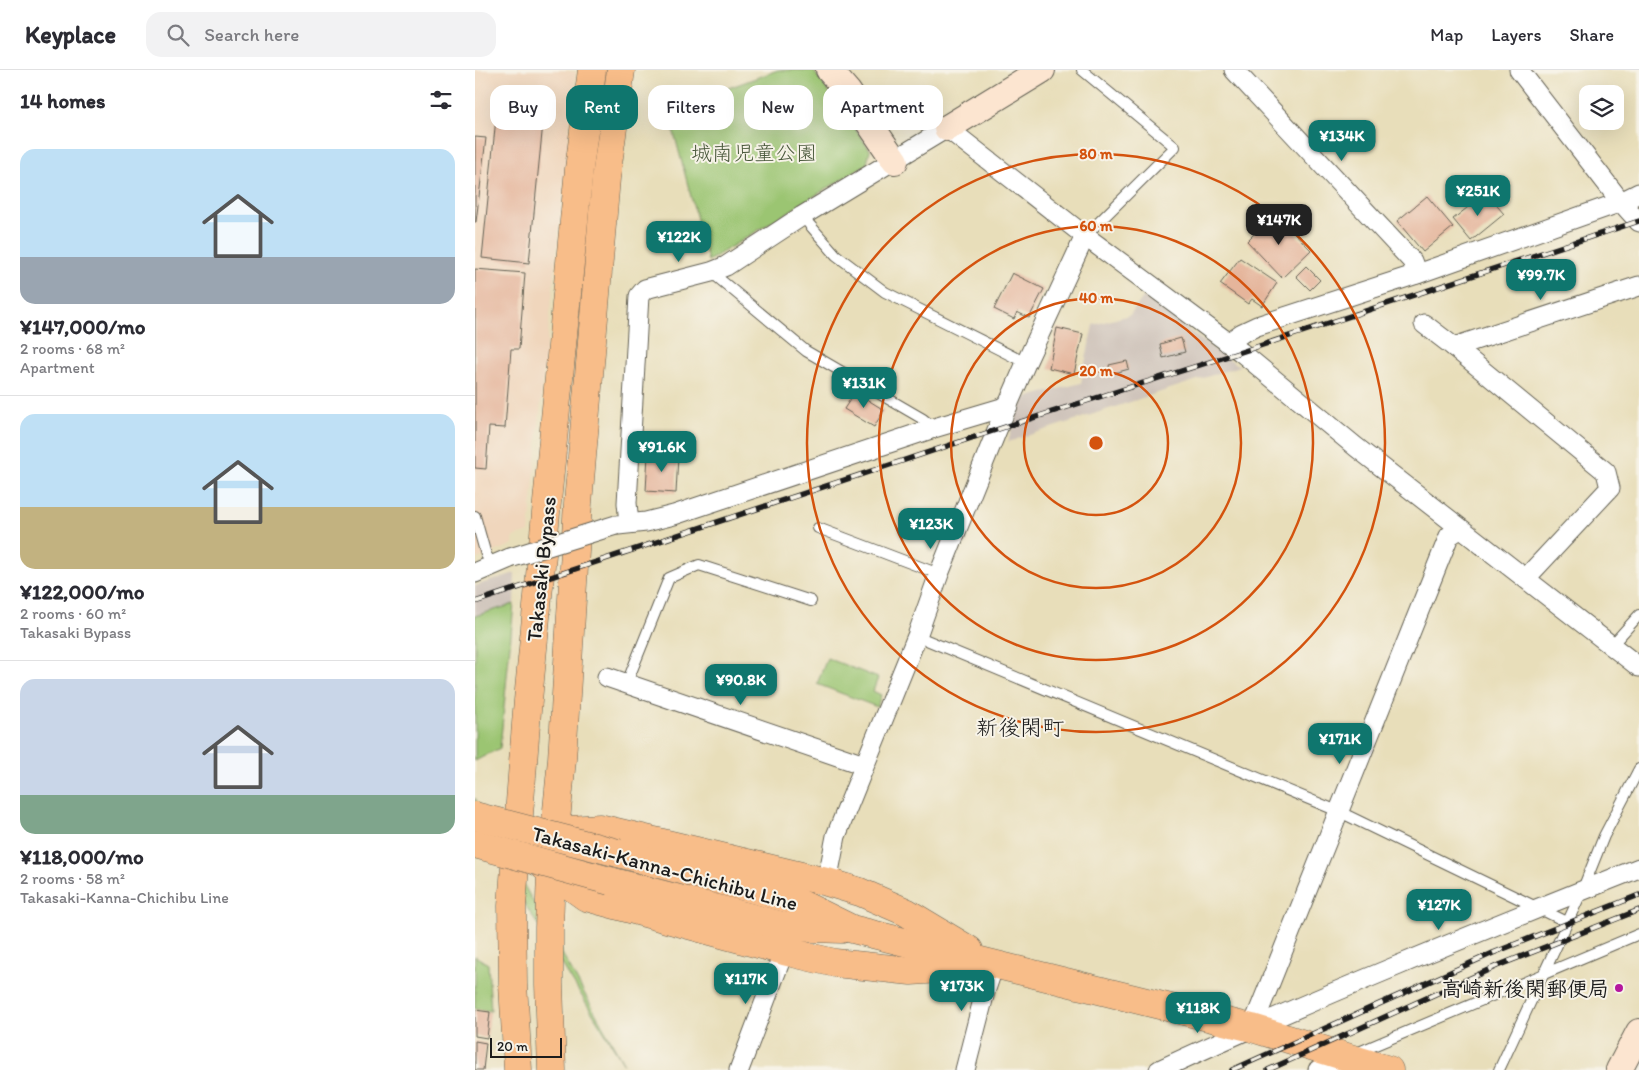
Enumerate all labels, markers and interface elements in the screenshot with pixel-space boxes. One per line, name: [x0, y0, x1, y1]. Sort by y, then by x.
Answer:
search box: [146, 12, 496, 57]
text: Keyplace: [25, 20, 116, 49]
icon: search: [164, 21, 192, 49]
text: Search here: [204, 23, 299, 46]
text: Map: [1430, 24, 1463, 46]
text: Layers: [1491, 24, 1541, 46]
text: Share: [1569, 24, 1614, 46]
chip: Buy: [490, 85, 556, 130]
chip: Rent: [566, 85, 638, 130]
chip: Filters: [648, 85, 734, 130]
chip: New: [744, 85, 813, 130]
chip: Apartment: [823, 85, 943, 130]
map controls: [1579, 85, 1624, 130]
button: layers: [1579, 85, 1624, 130]
icon: filters: [427, 86, 455, 114]
text: 14 homes: [20, 88, 105, 113]
pin: ¥134K: [1307, 119, 1377, 162]
text: ¥134K: [1320, 126, 1364, 145]
park label: 城南児童公園: [691, 140, 817, 165]
text: 80 m: [1079, 145, 1113, 163]
pin: ¥251K: [1443, 174, 1513, 217]
icon: home: [193, 181, 283, 271]
text: ¥251K: [1456, 181, 1500, 200]
pin: ¥147K: [1244, 204, 1314, 246]
text: ¥147K: [1257, 210, 1301, 229]
text: 60 m: [1079, 217, 1113, 235]
pin: ¥122K: [644, 220, 714, 263]
text: ¥122K: [657, 227, 701, 246]
pin: ¥99.7K: [1500, 258, 1582, 301]
text: ¥99.7K: [1517, 265, 1565, 284]
text: 40 m: [1079, 289, 1114, 307]
text: ¥147,000/mo: [20, 314, 145, 339]
text: 2 rooms · 68 m²: [20, 339, 125, 358]
text: Apartment: [20, 358, 95, 377]
text: 20 m: [1079, 362, 1113, 380]
pin: ¥131K: [829, 366, 899, 409]
text: ¥131K: [843, 373, 885, 392]
pin: ¥91.6K: [621, 430, 703, 473]
centre of rings: [1087, 434, 1105, 452]
text: ¥91.6K: [638, 437, 686, 456]
icon: home: [193, 447, 283, 537]
street label: Takasaki Bypass: [521, 495, 561, 643]
pin: ¥123K: [896, 508, 966, 550]
text: ¥123K: [909, 514, 953, 533]
text: ¥122,000/mo: [20, 579, 145, 604]
text: 2 rooms · 60 m²: [20, 604, 126, 623]
text: Takasaki Bypass: [20, 623, 131, 642]
pin: ¥90.8K: [700, 664, 782, 706]
text: ¥90.8K: [716, 670, 766, 689]
icon: home: [193, 712, 283, 802]
district label: 新後閑町: [976, 714, 1064, 741]
pin: ¥171K: [1305, 722, 1375, 765]
text: ¥171K: [1319, 729, 1361, 748]
street label: Takasaki-Kanna-Chichibu Line: [529, 820, 801, 916]
text: ¥118,000/mo: [20, 844, 144, 869]
text: 2 rooms · 58 m²: [20, 869, 125, 888]
text: Takasaki-Kanna-Chichibu Line: [20, 888, 229, 907]
pin: ¥127K: [1404, 888, 1474, 931]
text: ¥127K: [1418, 895, 1460, 914]
pin: ¥117K: [711, 962, 781, 1005]
text: ¥117K: [725, 969, 767, 988]
pin: ¥173K: [927, 970, 997, 1012]
text: ¥173K: [940, 976, 984, 995]
place label: 高崎新後閑郵便局: [1441, 976, 1609, 1001]
marker: 高崎新後閑郵便局: [1613, 982, 1625, 994]
pin: ¥118K: [1163, 992, 1233, 1034]
text: ¥118K: [1177, 998, 1219, 1017]
scale bar: [490, 1035, 563, 1058]
text: 20 m: [497, 1038, 528, 1055]

